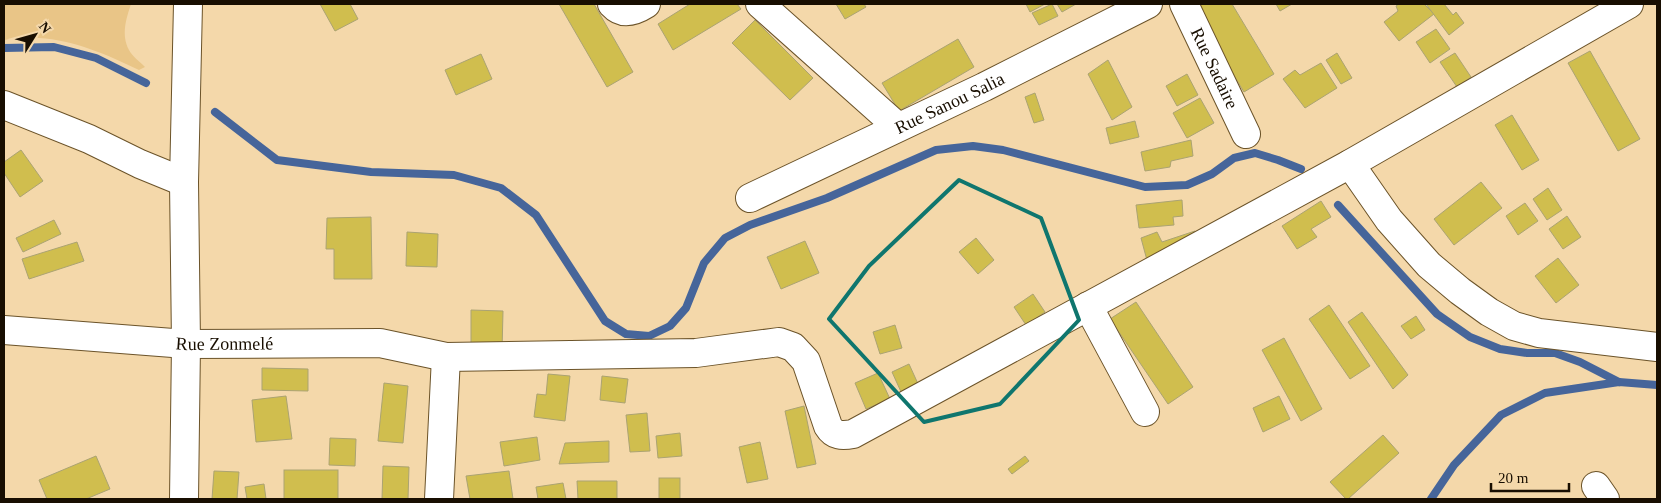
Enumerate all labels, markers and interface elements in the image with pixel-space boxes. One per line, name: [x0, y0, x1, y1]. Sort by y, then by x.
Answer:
north arrow: [10, 10, 60, 60]
text: N: [36, 19, 54, 36]
street label: Rue Sadaire: [1187, 24, 1242, 112]
street label: Rue Sanou Salia: [892, 68, 1008, 138]
street label: Rue Zonmelé: [175, 333, 273, 354]
scale bar: [1491, 460, 1568, 492]
text: 20 m: [1498, 470, 1529, 486]

